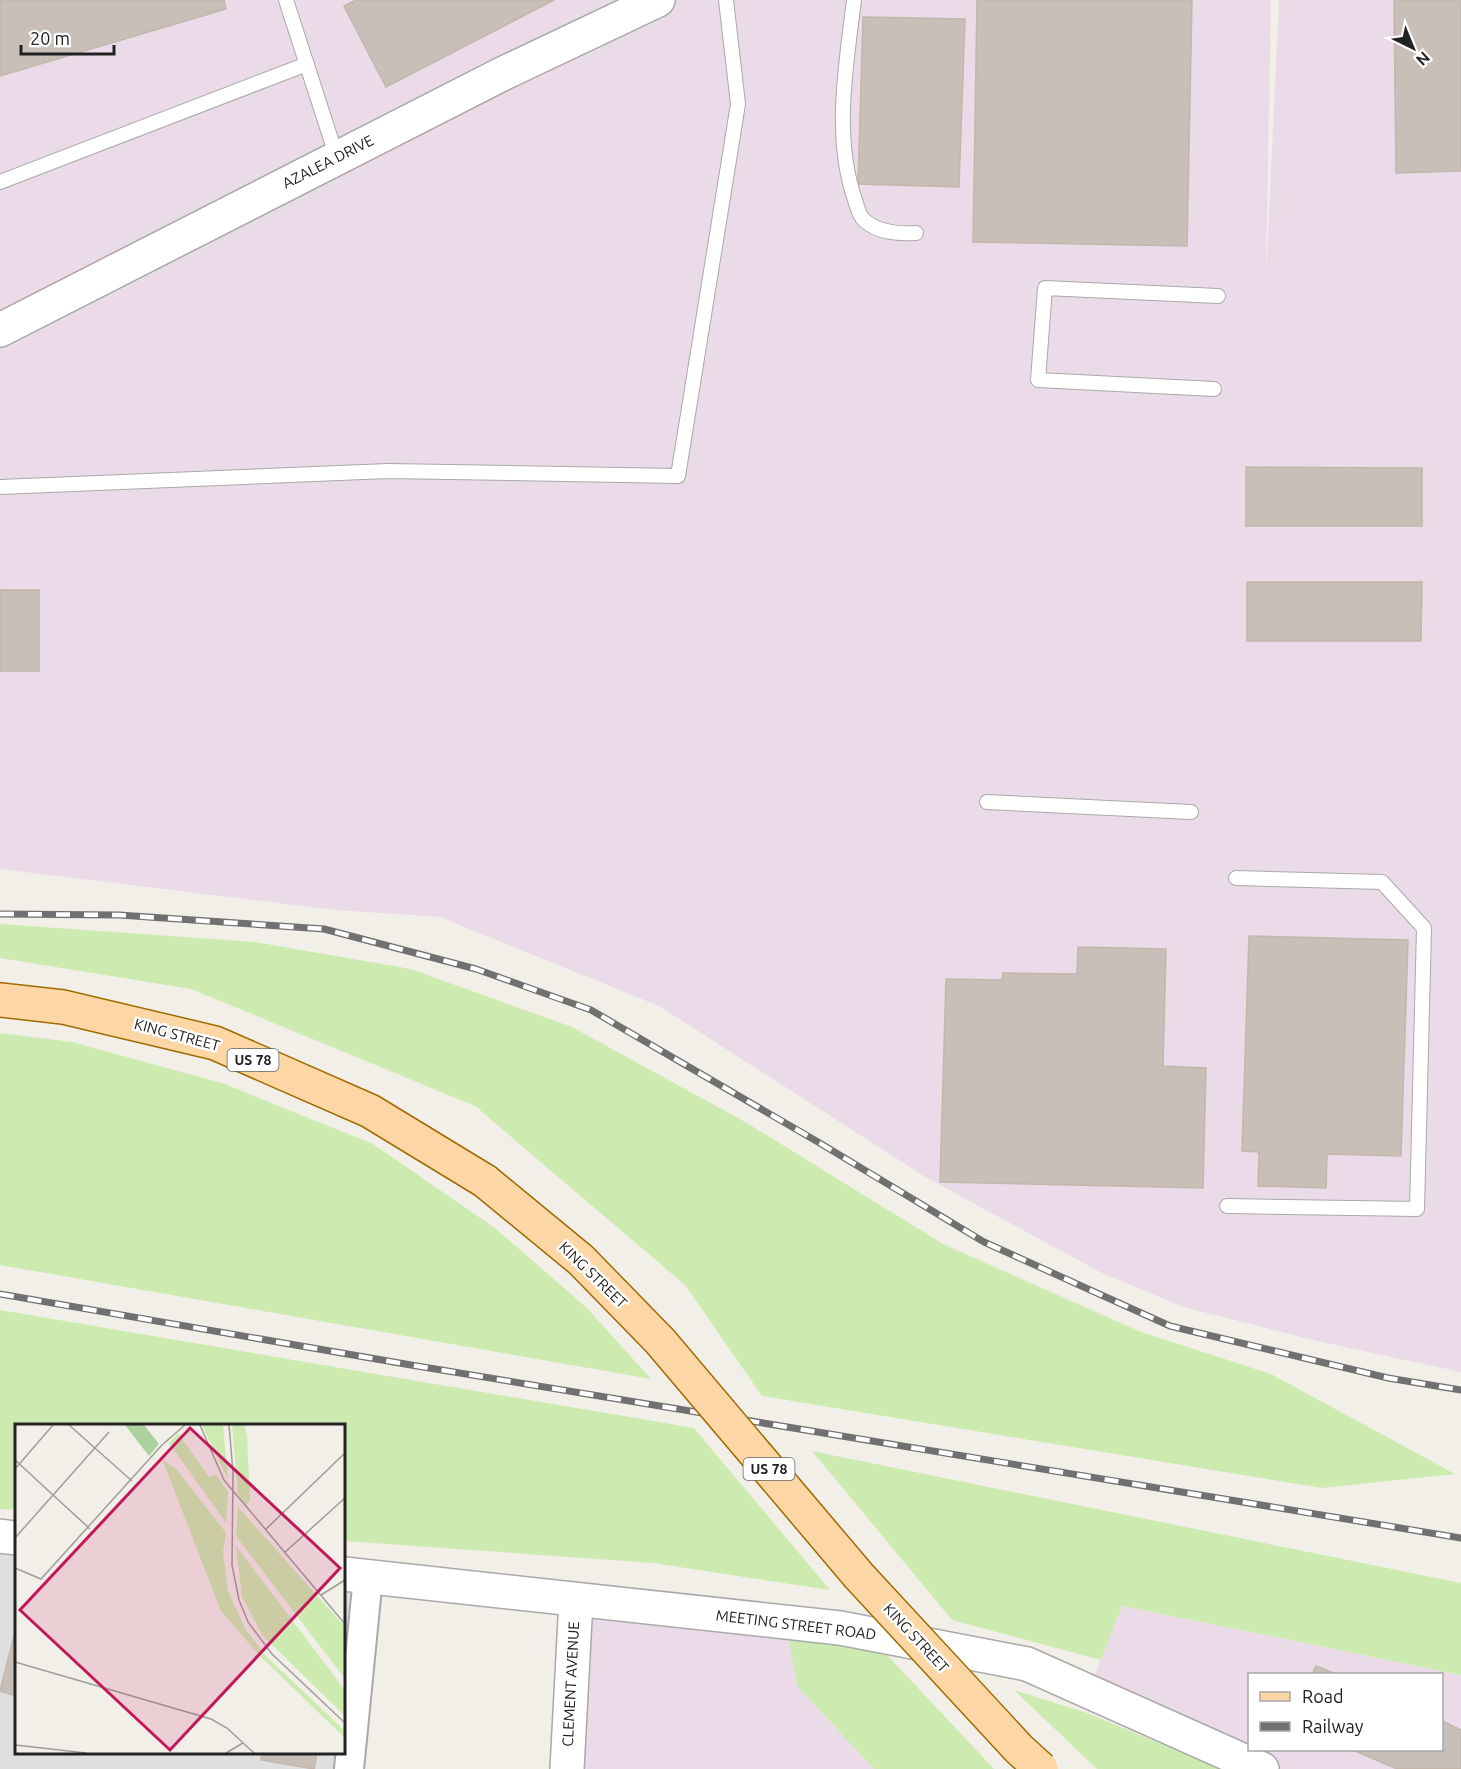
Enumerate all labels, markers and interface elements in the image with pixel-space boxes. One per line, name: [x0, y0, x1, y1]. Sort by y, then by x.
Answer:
scale bar: [21, 18, 114, 56]
north arrow: [1383, 18, 1443, 78]
text: 20 m: [30, 28, 70, 48]
text: N: [1413, 48, 1434, 70]
street label: AZALEA DRIVE: [279, 131, 376, 192]
street label: KING STREET: [133, 1015, 222, 1054]
road number: US 78: [228, 1049, 278, 1071]
street label: KING STREET: [556, 1238, 631, 1312]
inset map: [15, 1424, 345, 1754]
road number: US 78: [744, 1458, 794, 1480]
street label: KING STREET: [880, 1600, 953, 1676]
street label: MEETING STREET ROAD: [715, 1606, 877, 1643]
street label: CLEMENT AVENUE: [559, 1621, 582, 1747]
legend: [1248, 1673, 1443, 1751]
text: Road: [1302, 1686, 1344, 1706]
text: Railway: [1302, 1716, 1364, 1736]

